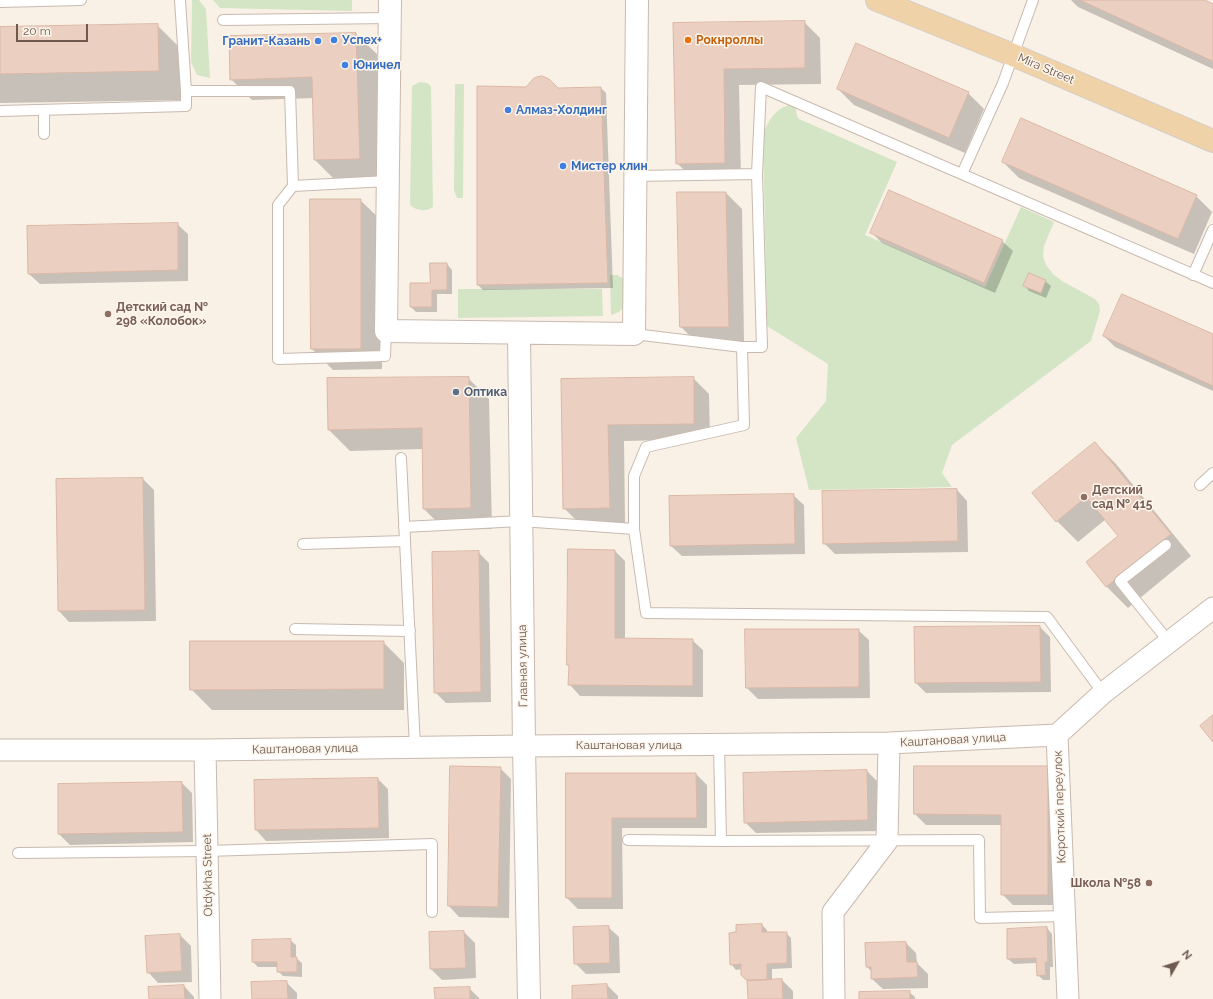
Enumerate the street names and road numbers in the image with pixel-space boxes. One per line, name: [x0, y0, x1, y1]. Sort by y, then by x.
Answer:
street label: Mira Street: [1015, 51, 1077, 87]
street label: Главная улица: [515, 625, 531, 707]
street label: Каштановая улица: [900, 730, 1006, 750]
street label: Каштановая улица: [576, 738, 682, 752]
street label: Каштановая улица: [252, 741, 358, 757]
street label: Короткий переулок: [1051, 750, 1069, 864]
street label: Otdykha Street: [200, 833, 216, 917]

